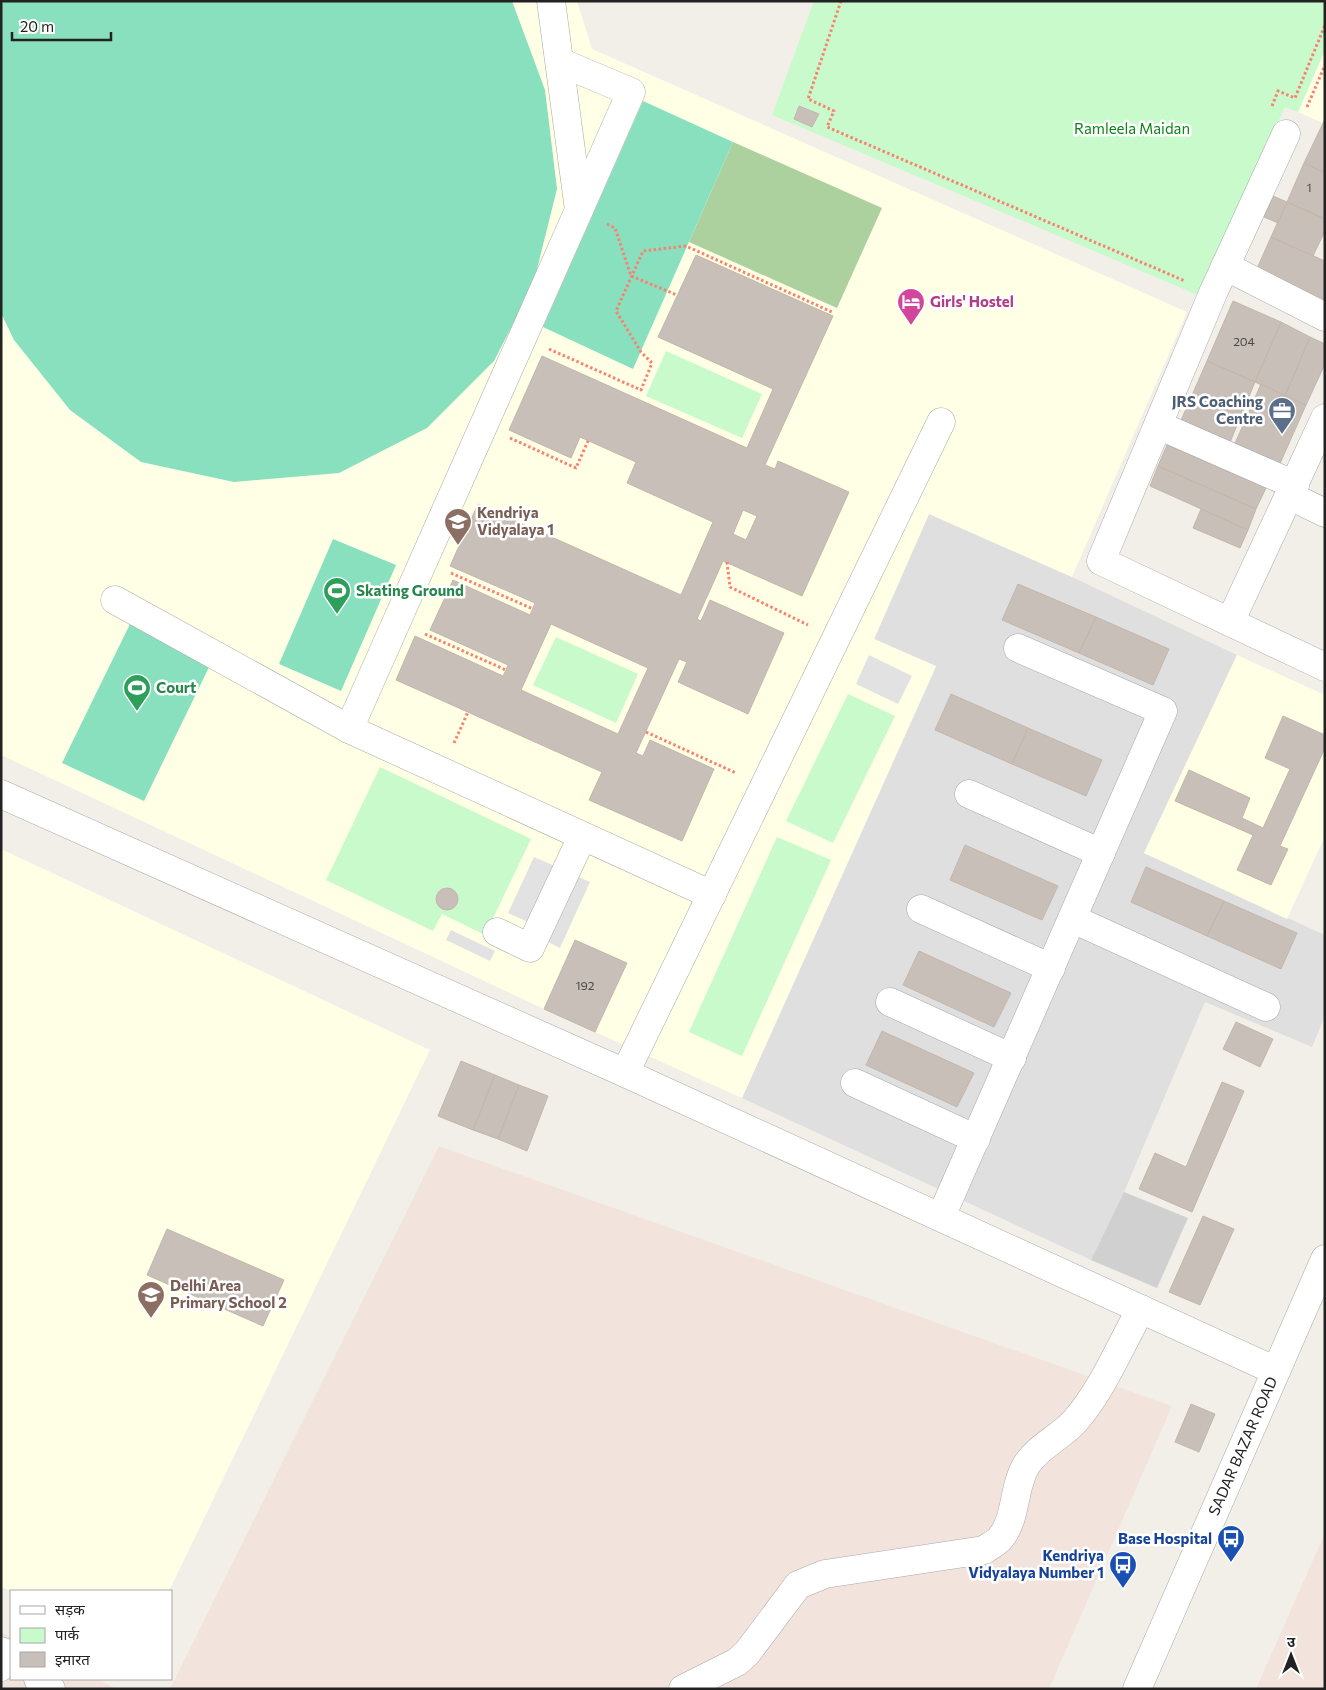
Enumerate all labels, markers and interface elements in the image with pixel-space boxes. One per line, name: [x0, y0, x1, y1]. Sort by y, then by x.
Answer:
scale bar: [12, 10, 111, 42]
text: 20 m: [20, 17, 54, 35]
park label: Ramleela Maidan: [1074, 119, 1190, 137]
house number: 1: [1306, 180, 1312, 194]
hotel icon: Girls' Hostel: [896, 287, 926, 326]
place label: Girls' Hostel: [930, 292, 1014, 310]
house number: 204: [1233, 334, 1255, 348]
place label: JRS Coaching Centre: [1172, 392, 1263, 427]
office icon: JRS Coaching Centre: [1267, 396, 1297, 435]
place label: Kendriya Vidyalaya 1: [477, 503, 554, 538]
school or university icon: Kendriya Vidyalaya 1: [443, 507, 473, 546]
sports icon: Skating Ground: [322, 576, 352, 615]
place label: Skating Ground: [356, 581, 464, 599]
sports icon: Court: [122, 673, 152, 712]
place label: Court: [156, 678, 196, 696]
house number: 192: [575, 978, 595, 992]
place label: Delhi Area Primary School 2: [170, 1276, 287, 1311]
school or university icon: Delhi Area Primary School 2: [136, 1280, 166, 1319]
street label: SADAR BAZAR ROAD: [1204, 1374, 1280, 1518]
bus stop icon: Base Hospital: [1216, 1524, 1246, 1563]
place label: Base Hospital: [1118, 1529, 1212, 1547]
place label: Kendriya Vidyalaya Number 1: [968, 1546, 1104, 1581]
bus stop icon: Kendriya Vidyalaya Number 1: [1108, 1550, 1138, 1589]
legend: [10, 1590, 172, 1680]
text: सड़क: [55, 1600, 85, 1618]
text: पार्क: [55, 1625, 79, 1643]
north arrow: [1266, 1630, 1316, 1680]
text: उ: [1287, 1633, 1296, 1650]
text: इमारत: [55, 1650, 90, 1668]

